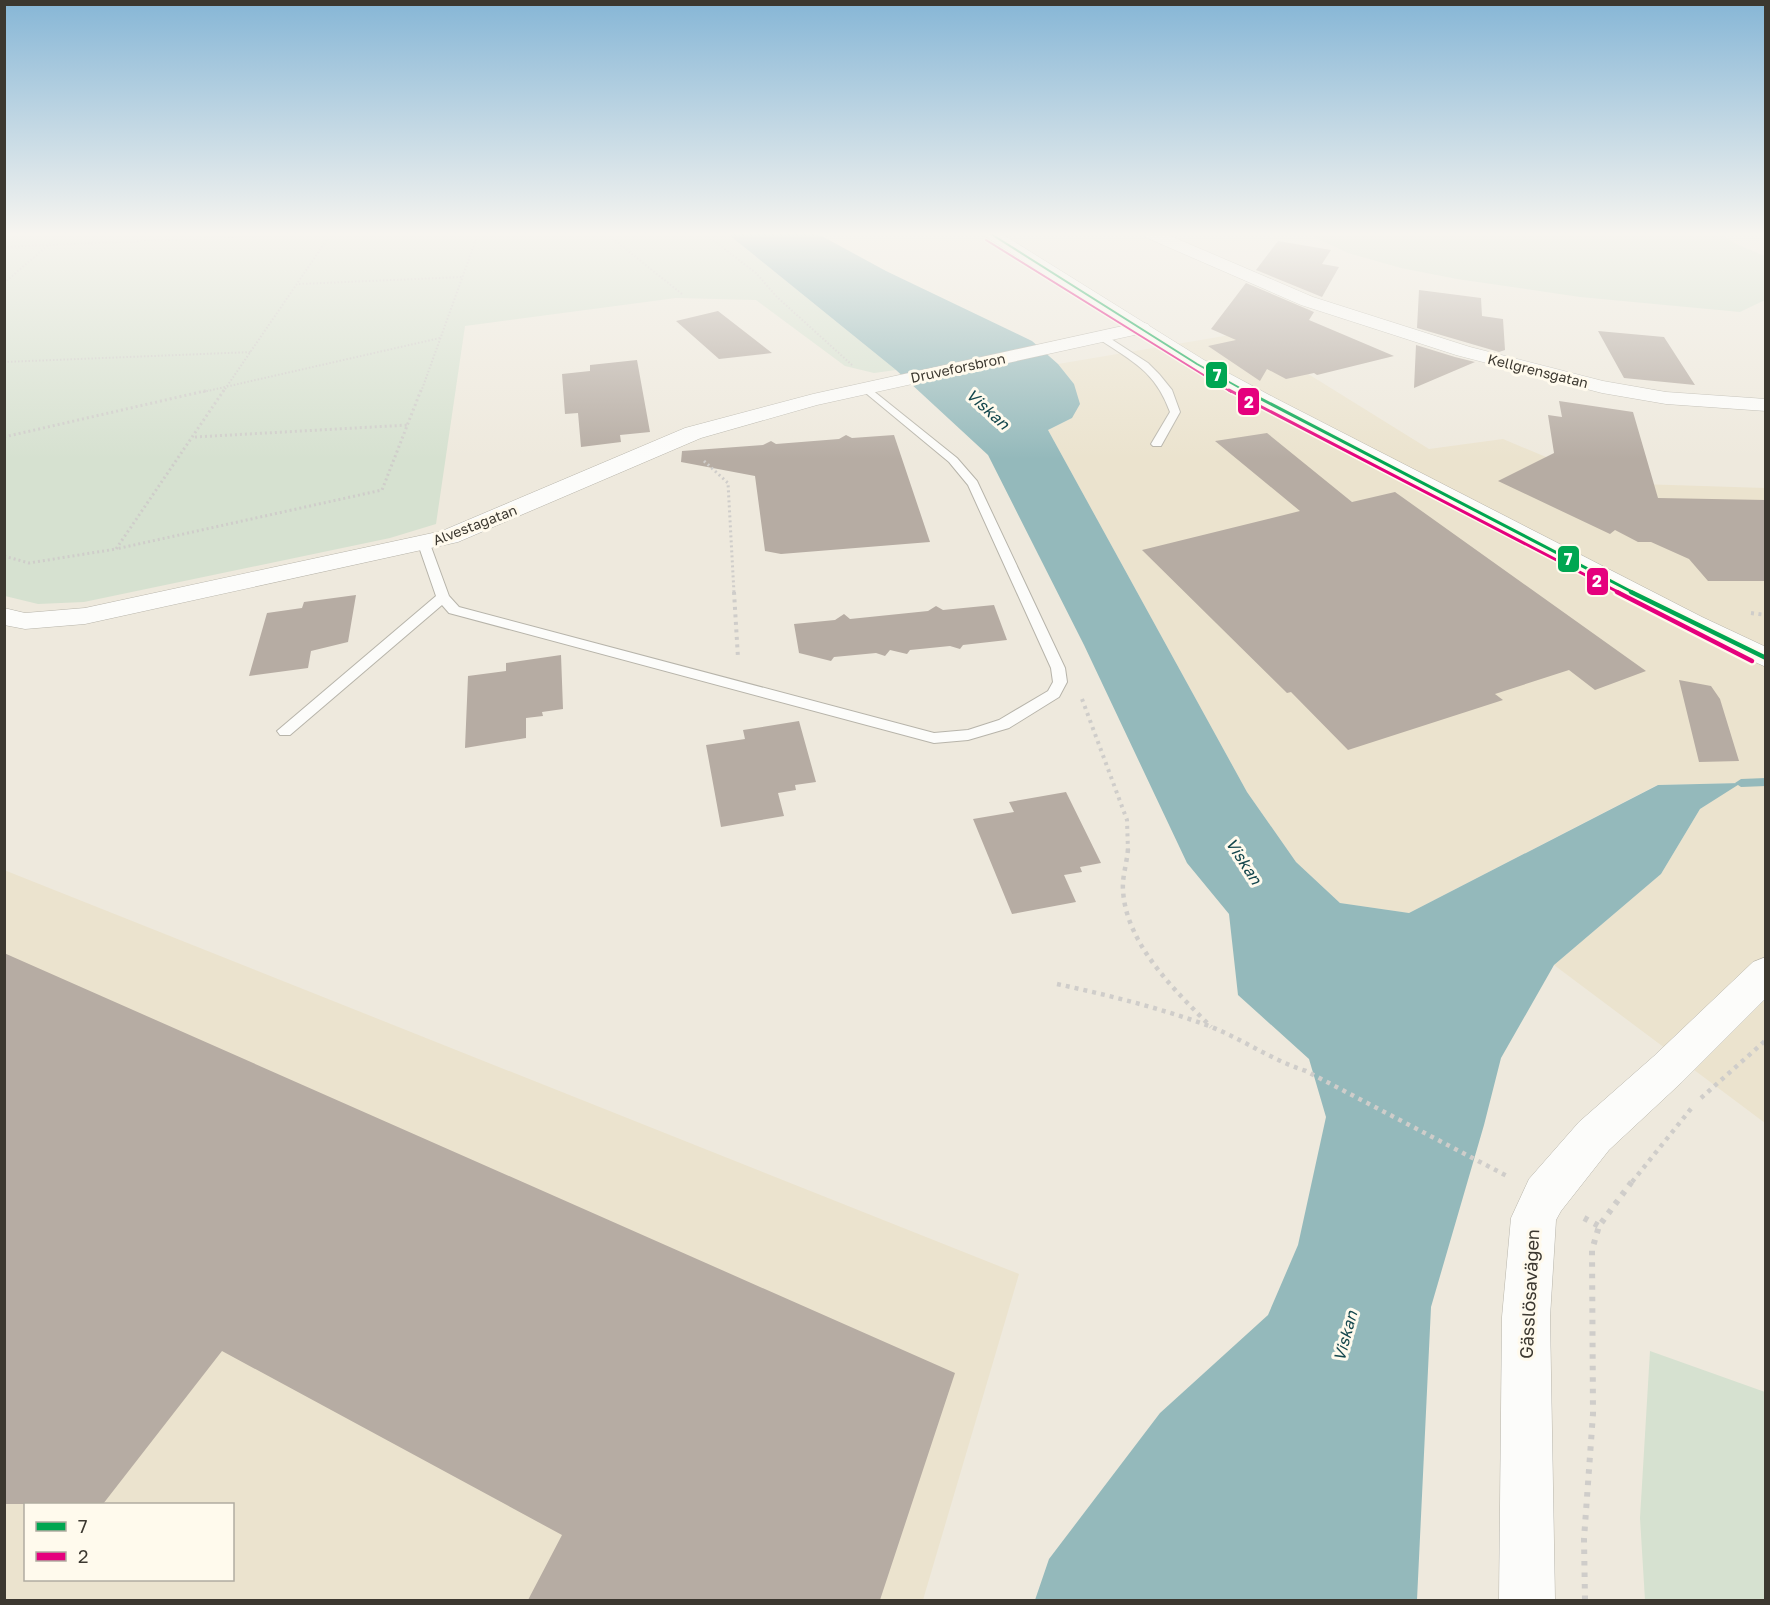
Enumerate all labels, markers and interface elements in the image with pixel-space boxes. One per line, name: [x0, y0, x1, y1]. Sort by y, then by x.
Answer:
street label: Druveforsbron: [909, 349, 1007, 386]
street label: Kellgrensgatan: [1486, 350, 1590, 391]
line badge: 7: [1205, 361, 1228, 389]
text: 7: [1213, 365, 1222, 385]
water label: Viskan: [962, 384, 1015, 434]
line badge: 2: [1237, 387, 1260, 416]
text: 2: [1244, 392, 1254, 412]
street label: Alvestagatan: [431, 501, 519, 548]
line badge: 7: [1557, 545, 1580, 573]
text: 7: [1564, 549, 1573, 569]
line badge: 2: [1586, 567, 1609, 596]
text: 2: [1592, 571, 1602, 591]
water label: Viskan: [1222, 834, 1267, 889]
street label: Gässlösavägen: [1515, 1228, 1543, 1360]
water label: Viskan: [1329, 1308, 1362, 1363]
legend: [24, 1503, 234, 1581]
text: 7: [78, 1515, 88, 1537]
text: 2: [78, 1545, 88, 1567]

